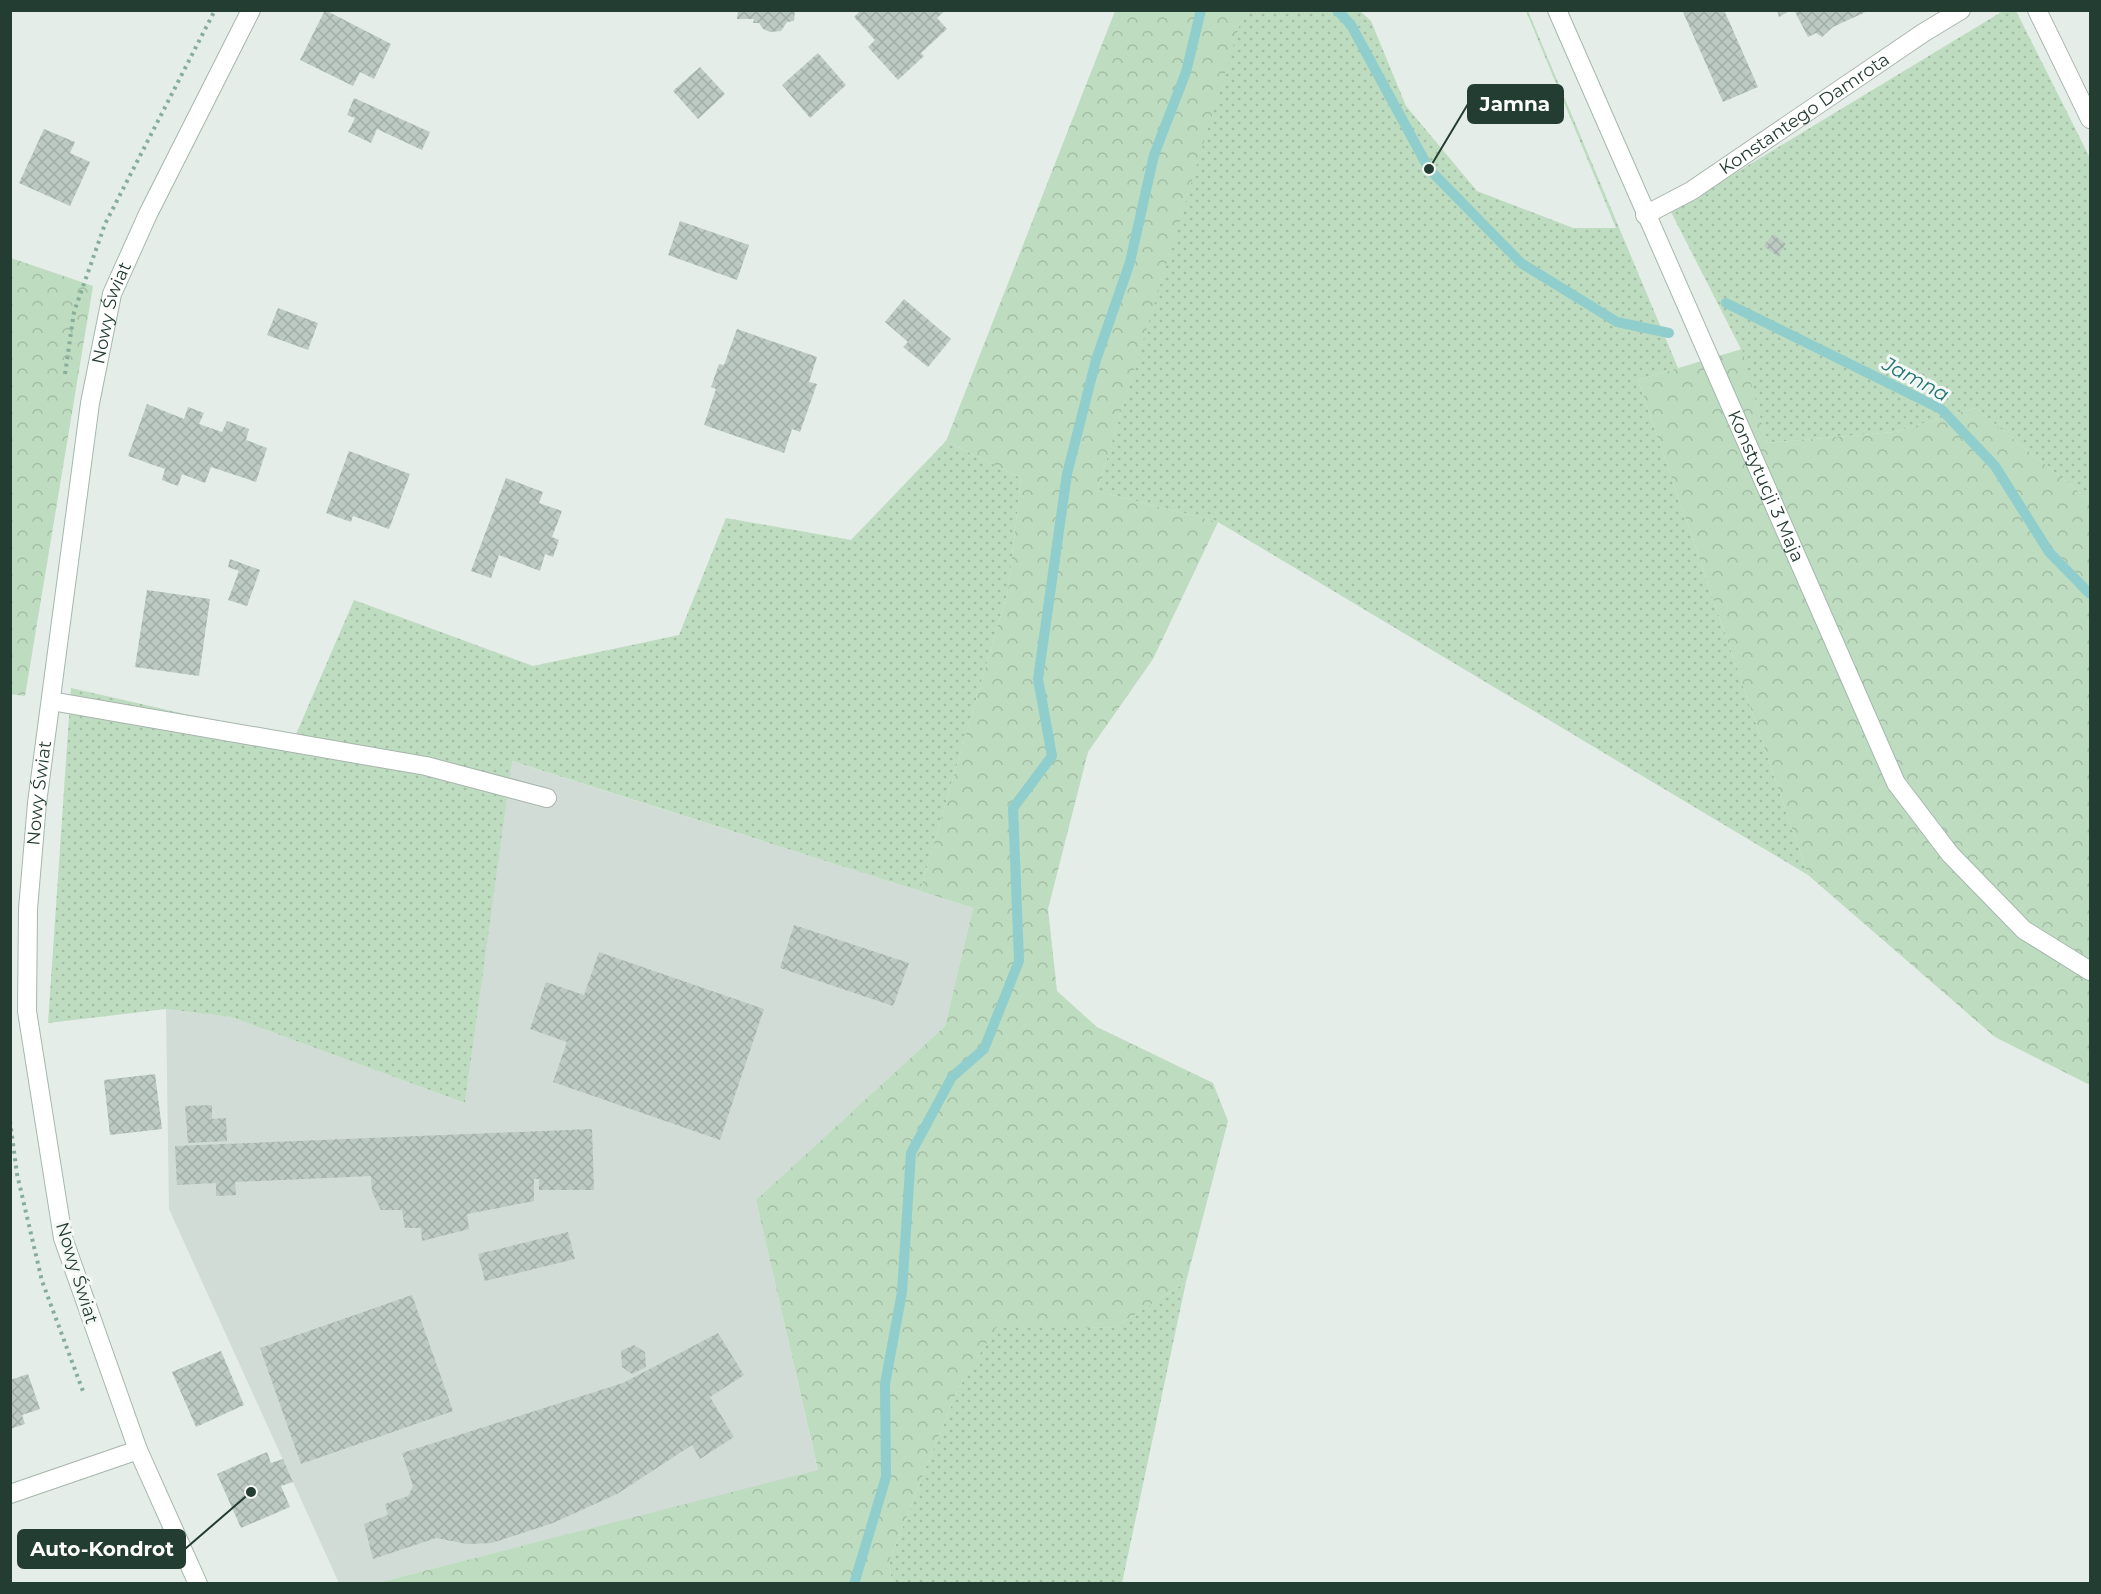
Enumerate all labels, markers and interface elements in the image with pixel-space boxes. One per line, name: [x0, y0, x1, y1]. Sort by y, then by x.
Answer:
street label: Konstantego Damrota: [1715, 48, 1894, 180]
callout: Jamna: [1468, 85, 1563, 123]
text: Jamna: [1479, 92, 1550, 116]
street label: Nowy Świat: [87, 258, 136, 366]
water label: Jamna: [1878, 351, 1953, 406]
street label: Konstytucji 3 Maja: [1723, 407, 1809, 566]
street label: Nowy Świat: [22, 739, 56, 846]
street label: Nowy Świat: [51, 1219, 103, 1327]
callout: Auto-Kondrot: [18, 1530, 185, 1568]
text: Auto-Kondrot: [29, 1537, 174, 1561]

